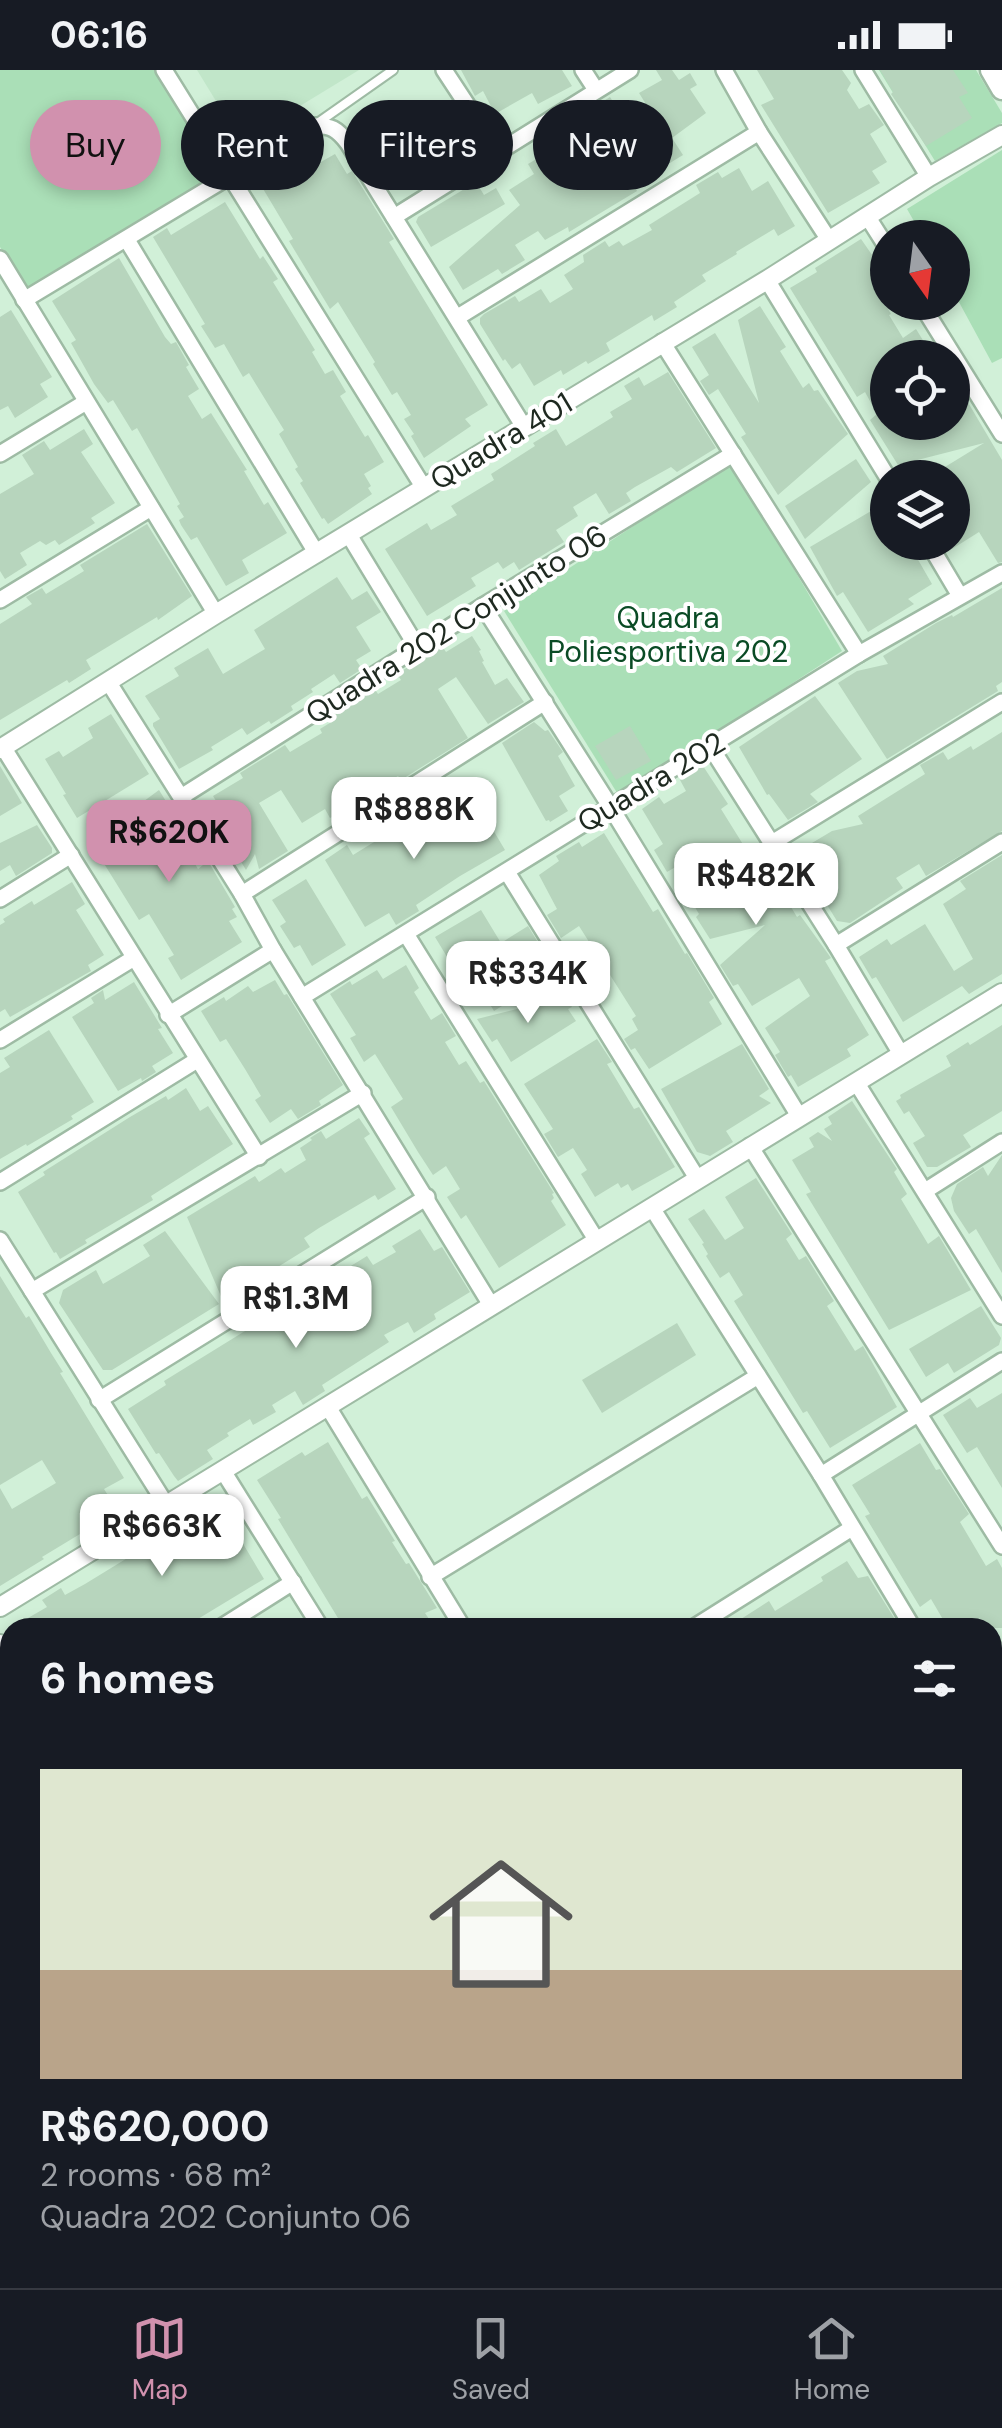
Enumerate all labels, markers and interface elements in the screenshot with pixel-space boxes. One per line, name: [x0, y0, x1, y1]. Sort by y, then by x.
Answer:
text: 06:16: [50, 10, 148, 60]
chip: Buy: [30, 100, 161, 190]
chip: Rent: [181, 100, 324, 190]
chip: Filters: [344, 100, 513, 190]
chip: New: [533, 100, 673, 190]
north arrow: [870, 220, 970, 320]
map controls: [870, 220, 970, 560]
button: locate: [870, 340, 970, 440]
street label: Quadra 401: [423, 383, 579, 499]
button: layers: [870, 460, 970, 560]
street label: Quadra 202 Conjunto 06: [298, 515, 614, 733]
park label: Quadra Poliesportiva 202: [548, 598, 788, 671]
street label: Quadra 202: [570, 723, 732, 841]
pin: R$888K: [333, 777, 495, 862]
text: R$888K: [353, 788, 475, 830]
pin: R$620K: [88, 800, 250, 885]
text: R$620K: [108, 811, 230, 853]
pin: R$482K: [675, 843, 837, 928]
text: R$482K: [696, 854, 816, 896]
pin: R$334K: [447, 941, 609, 1026]
text: R$334K: [468, 952, 588, 994]
pin: R$1.3M: [215, 1266, 377, 1351]
text: R$1.3M: [243, 1277, 349, 1319]
pin: R$663K: [81, 1494, 243, 1579]
text: R$663K: [102, 1505, 222, 1547]
text: 6 homes: [40, 1651, 215, 1706]
icon: filters: [907, 1651, 962, 1706]
icon: home: [411, 1834, 591, 2014]
text: R$620,000: [40, 2099, 269, 2154]
text: 2 rooms · 68 m²: [40, 2154, 271, 2196]
text: Quadra 202 Conjunto 06: [40, 2196, 411, 2238]
tab: Map: [132, 2311, 188, 2408]
tab: Saved: [452, 2311, 530, 2408]
tab: Home: [794, 2311, 870, 2408]

